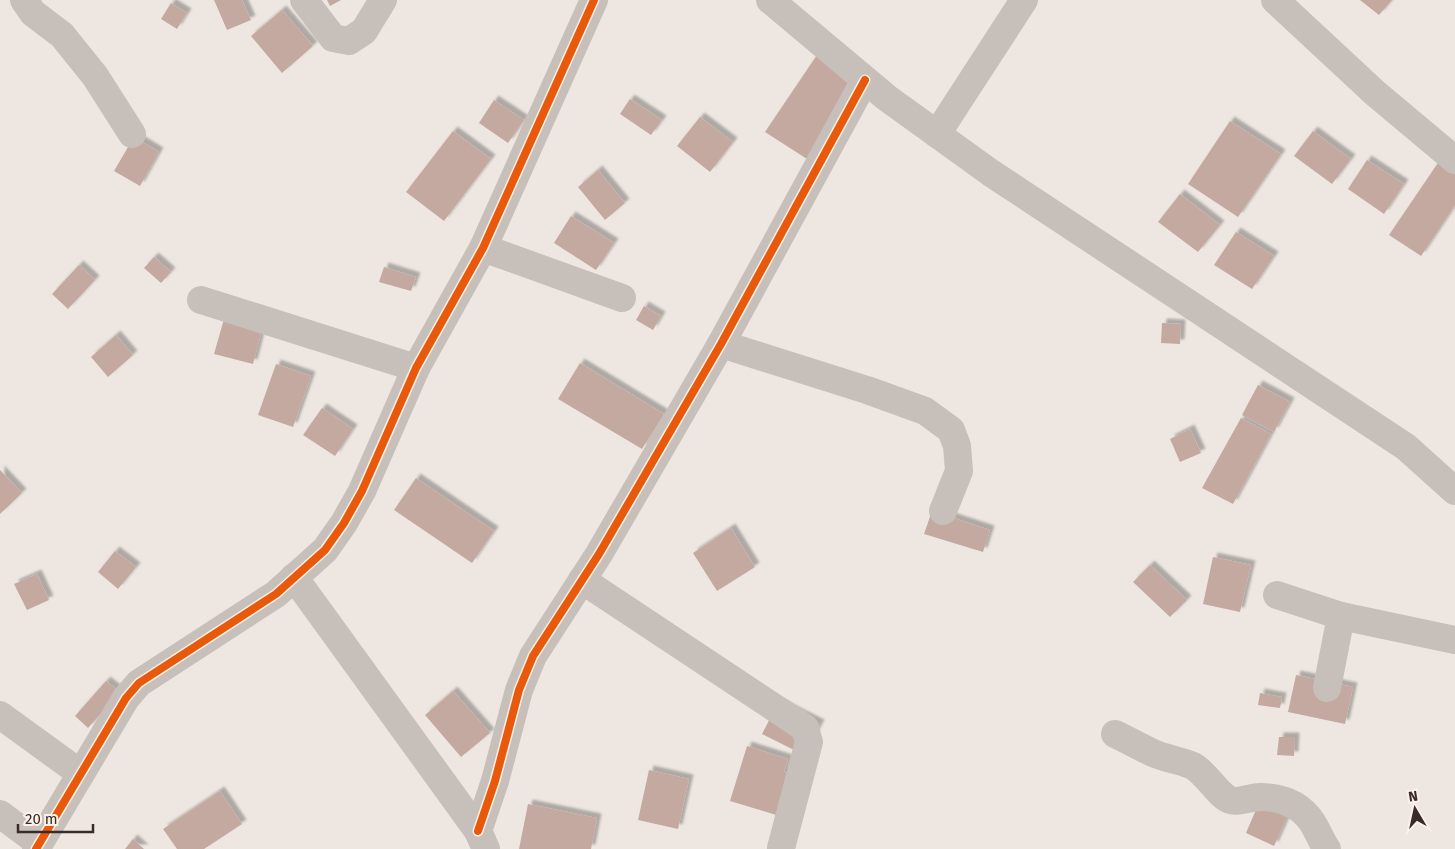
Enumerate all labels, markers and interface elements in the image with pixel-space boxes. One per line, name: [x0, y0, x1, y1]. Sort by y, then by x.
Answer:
north arrow: [1390, 784, 1440, 834]
text: N: [1407, 788, 1419, 806]
scale bar: [18, 802, 92, 834]
text: 20 m: [25, 810, 58, 828]

